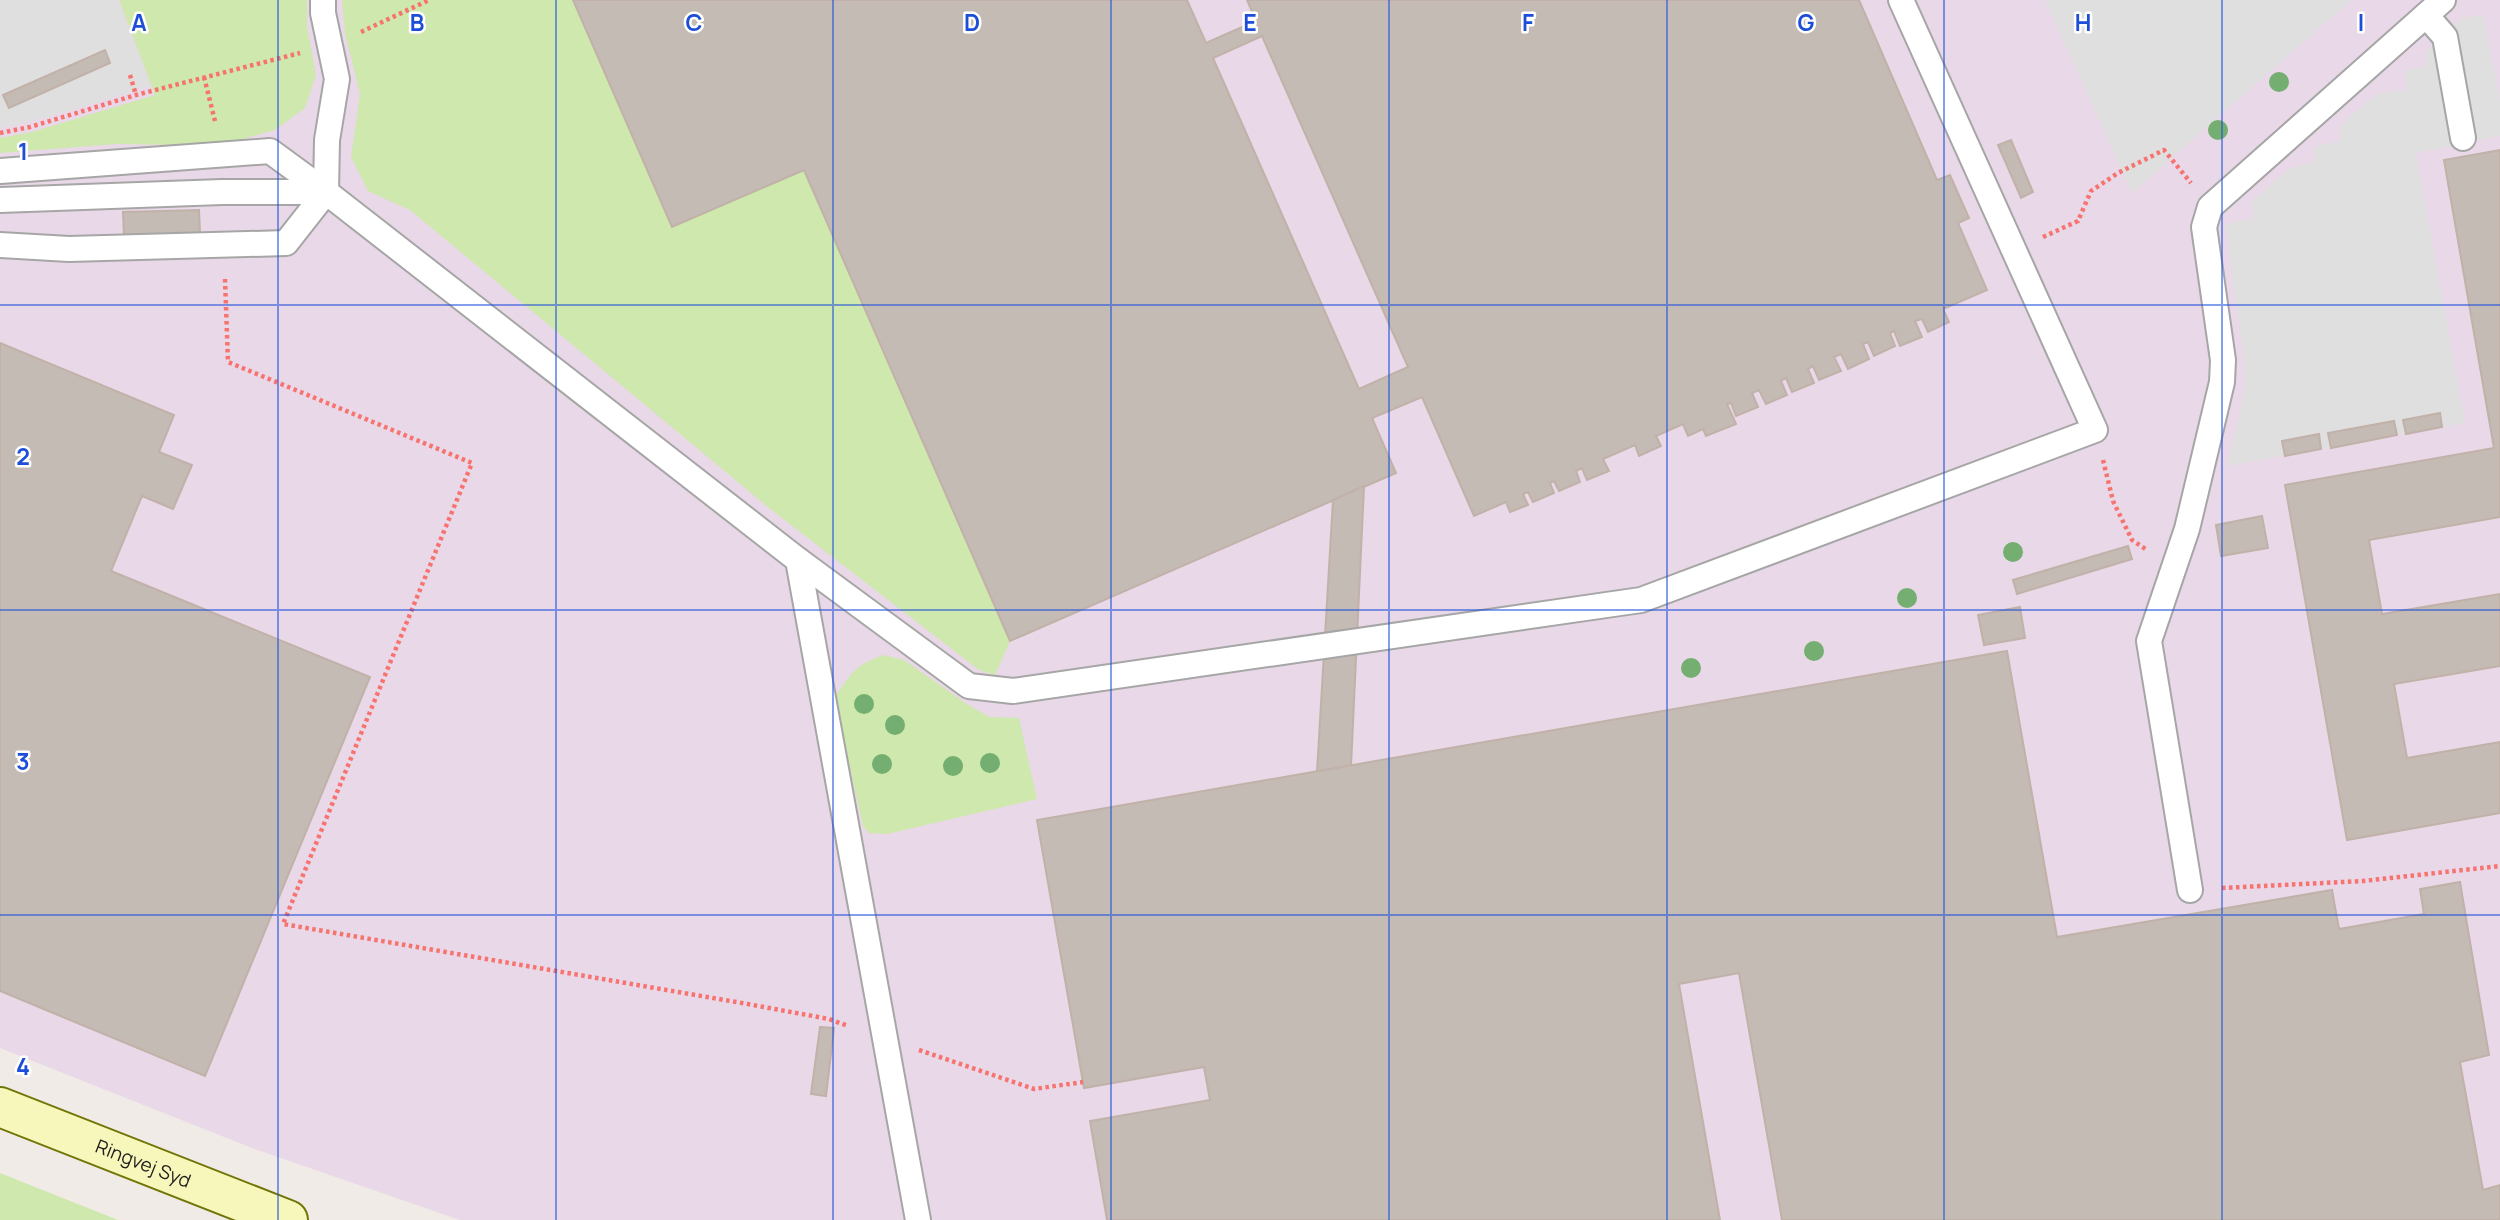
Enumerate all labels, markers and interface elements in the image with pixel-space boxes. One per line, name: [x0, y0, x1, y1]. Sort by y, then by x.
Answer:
text: A: [131, 6, 147, 38]
text: B: [410, 6, 424, 38]
text: C: [686, 6, 703, 38]
text: D: [964, 6, 980, 38]
text: E: [1243, 6, 1257, 38]
text: F: [1522, 6, 1534, 38]
text: G: [1798, 6, 1815, 38]
text: H: [2075, 6, 2091, 38]
text: I: [2358, 6, 2364, 38]
text: 1: [18, 135, 28, 167]
text: 2: [16, 440, 30, 472]
text: 3: [16, 745, 30, 777]
text: 4: [16, 1050, 30, 1082]
street label: Ringvej Syd: [92, 1133, 195, 1194]

